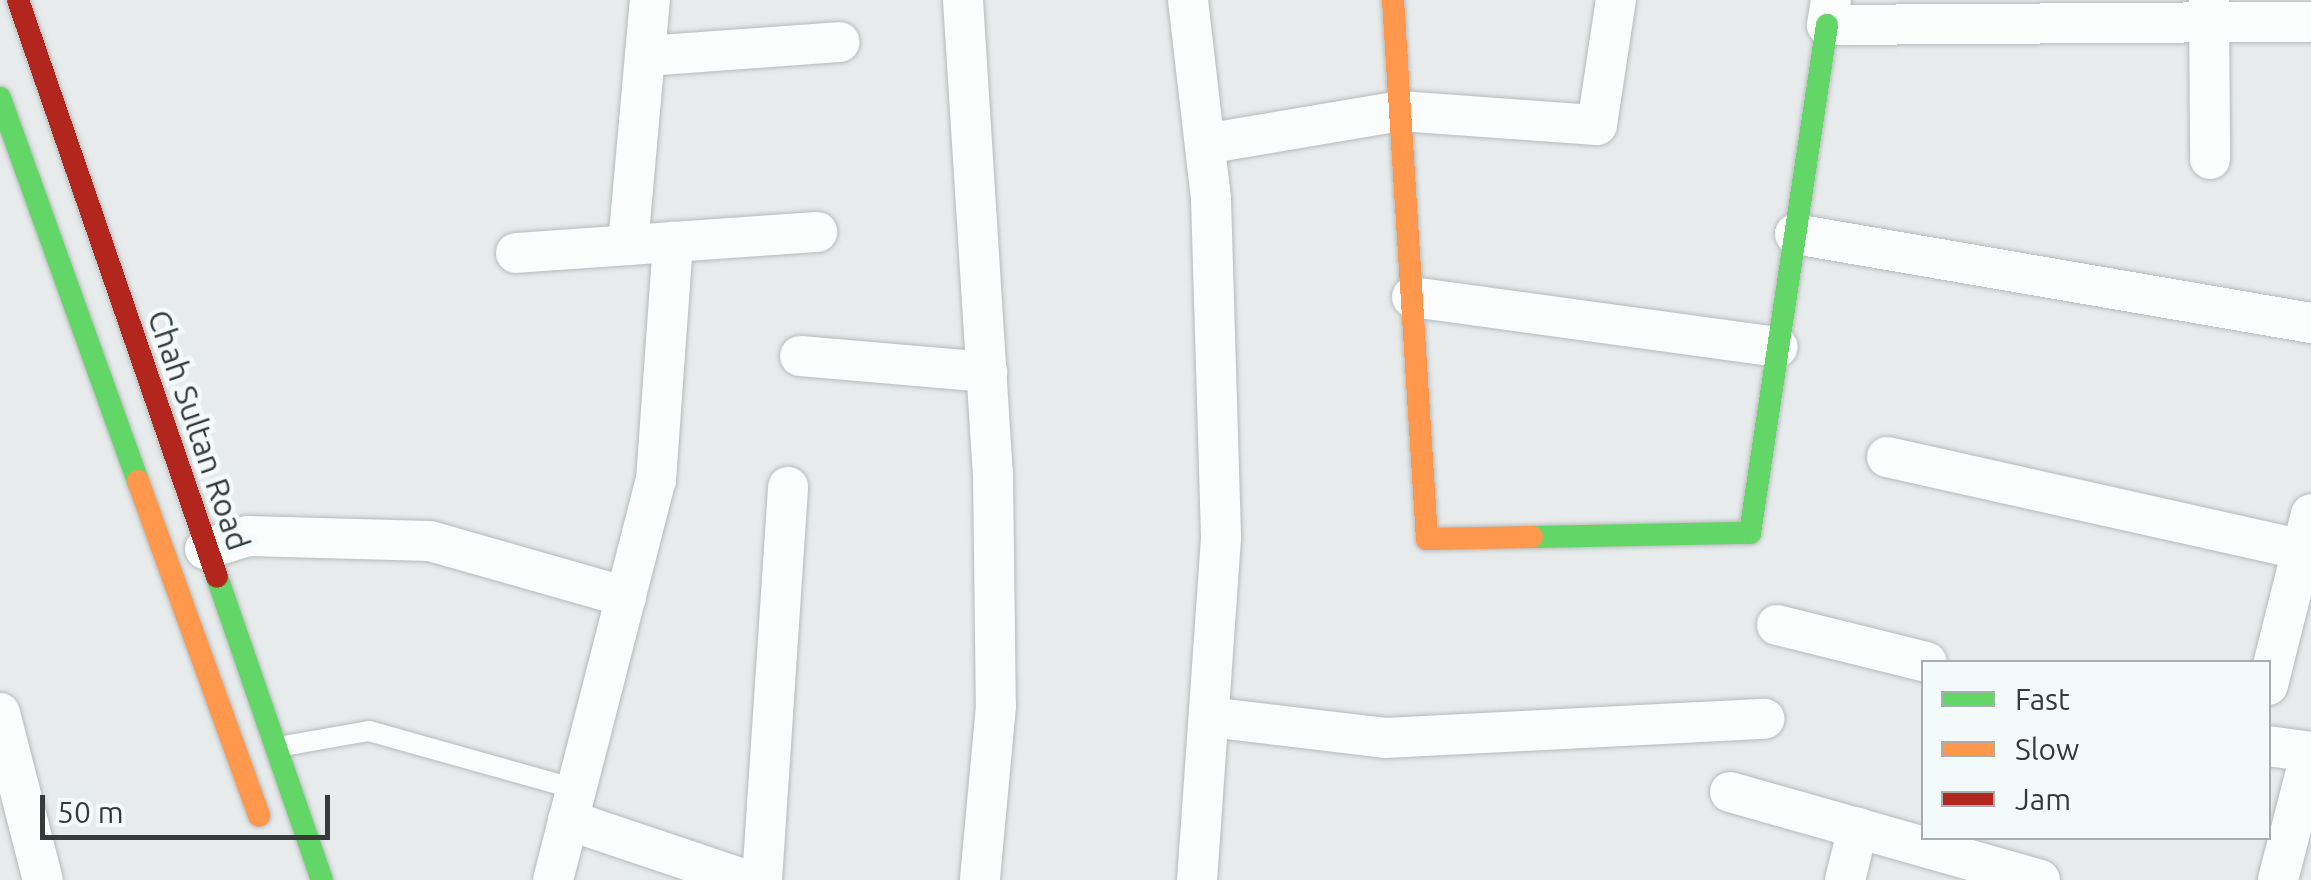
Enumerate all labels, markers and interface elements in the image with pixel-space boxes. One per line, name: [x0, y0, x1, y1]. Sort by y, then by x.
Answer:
street label: Chah Sultan Road: [140, 305, 258, 555]
legend: [1921, 660, 2271, 840]
text: Fast: [2015, 682, 2070, 716]
text: Slow: [2015, 732, 2079, 766]
scale bar: [45, 775, 335, 837]
text: Jam: [2015, 782, 2071, 816]
text: 50 m: [57, 795, 124, 829]

